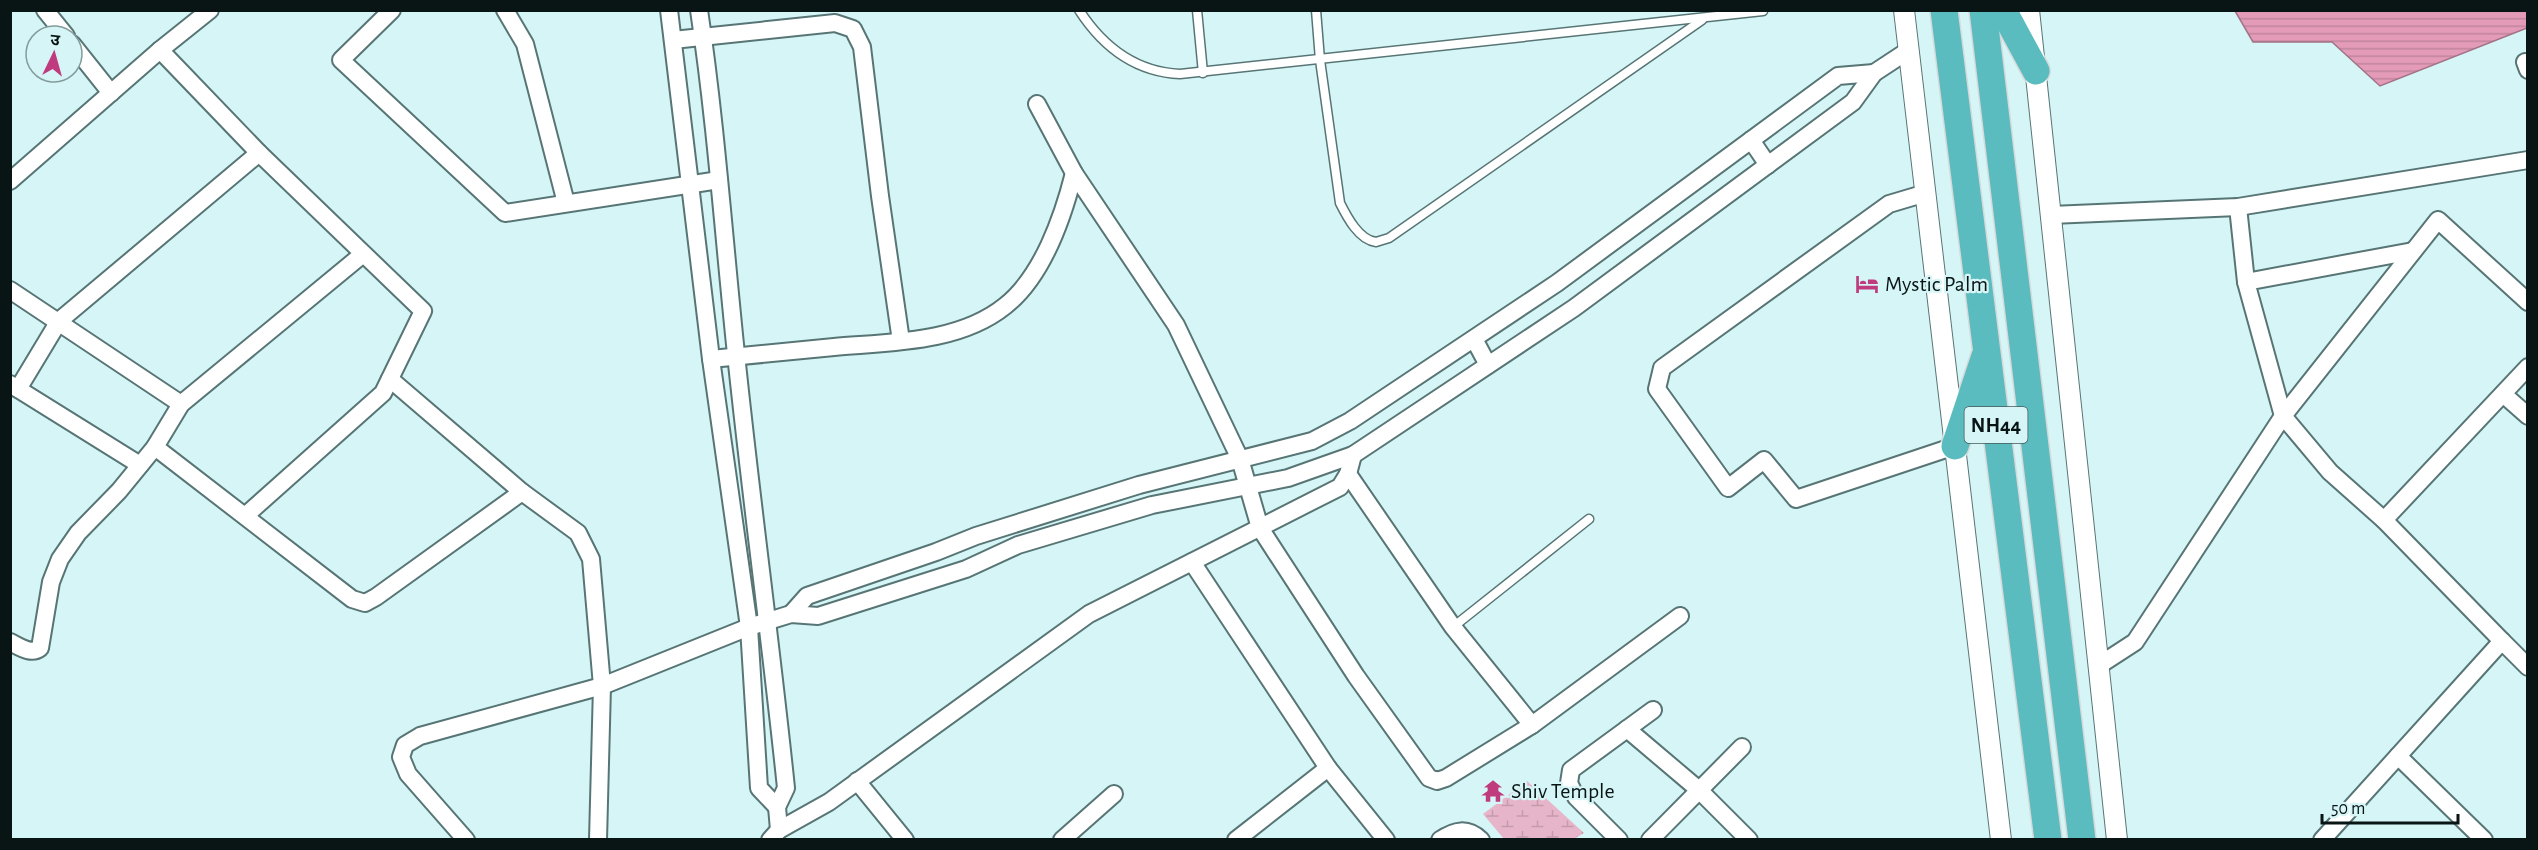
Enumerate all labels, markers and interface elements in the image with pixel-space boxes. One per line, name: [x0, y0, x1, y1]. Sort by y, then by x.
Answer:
north arrow: [24, 24, 84, 84]
text: उ: [50, 32, 61, 48]
hotel icon: Mystic Palm: [1854, 271, 1880, 297]
place label: Mystic Palm: [1885, 273, 1988, 295]
road number: NH44: [1964, 407, 2028, 443]
temple icon: Shiv Temple: [1480, 778, 1506, 804]
place label: Shiv Temple: [1511, 780, 1615, 802]
scale bar: [2322, 787, 2458, 825]
text: 50 m: [2331, 800, 2365, 818]

